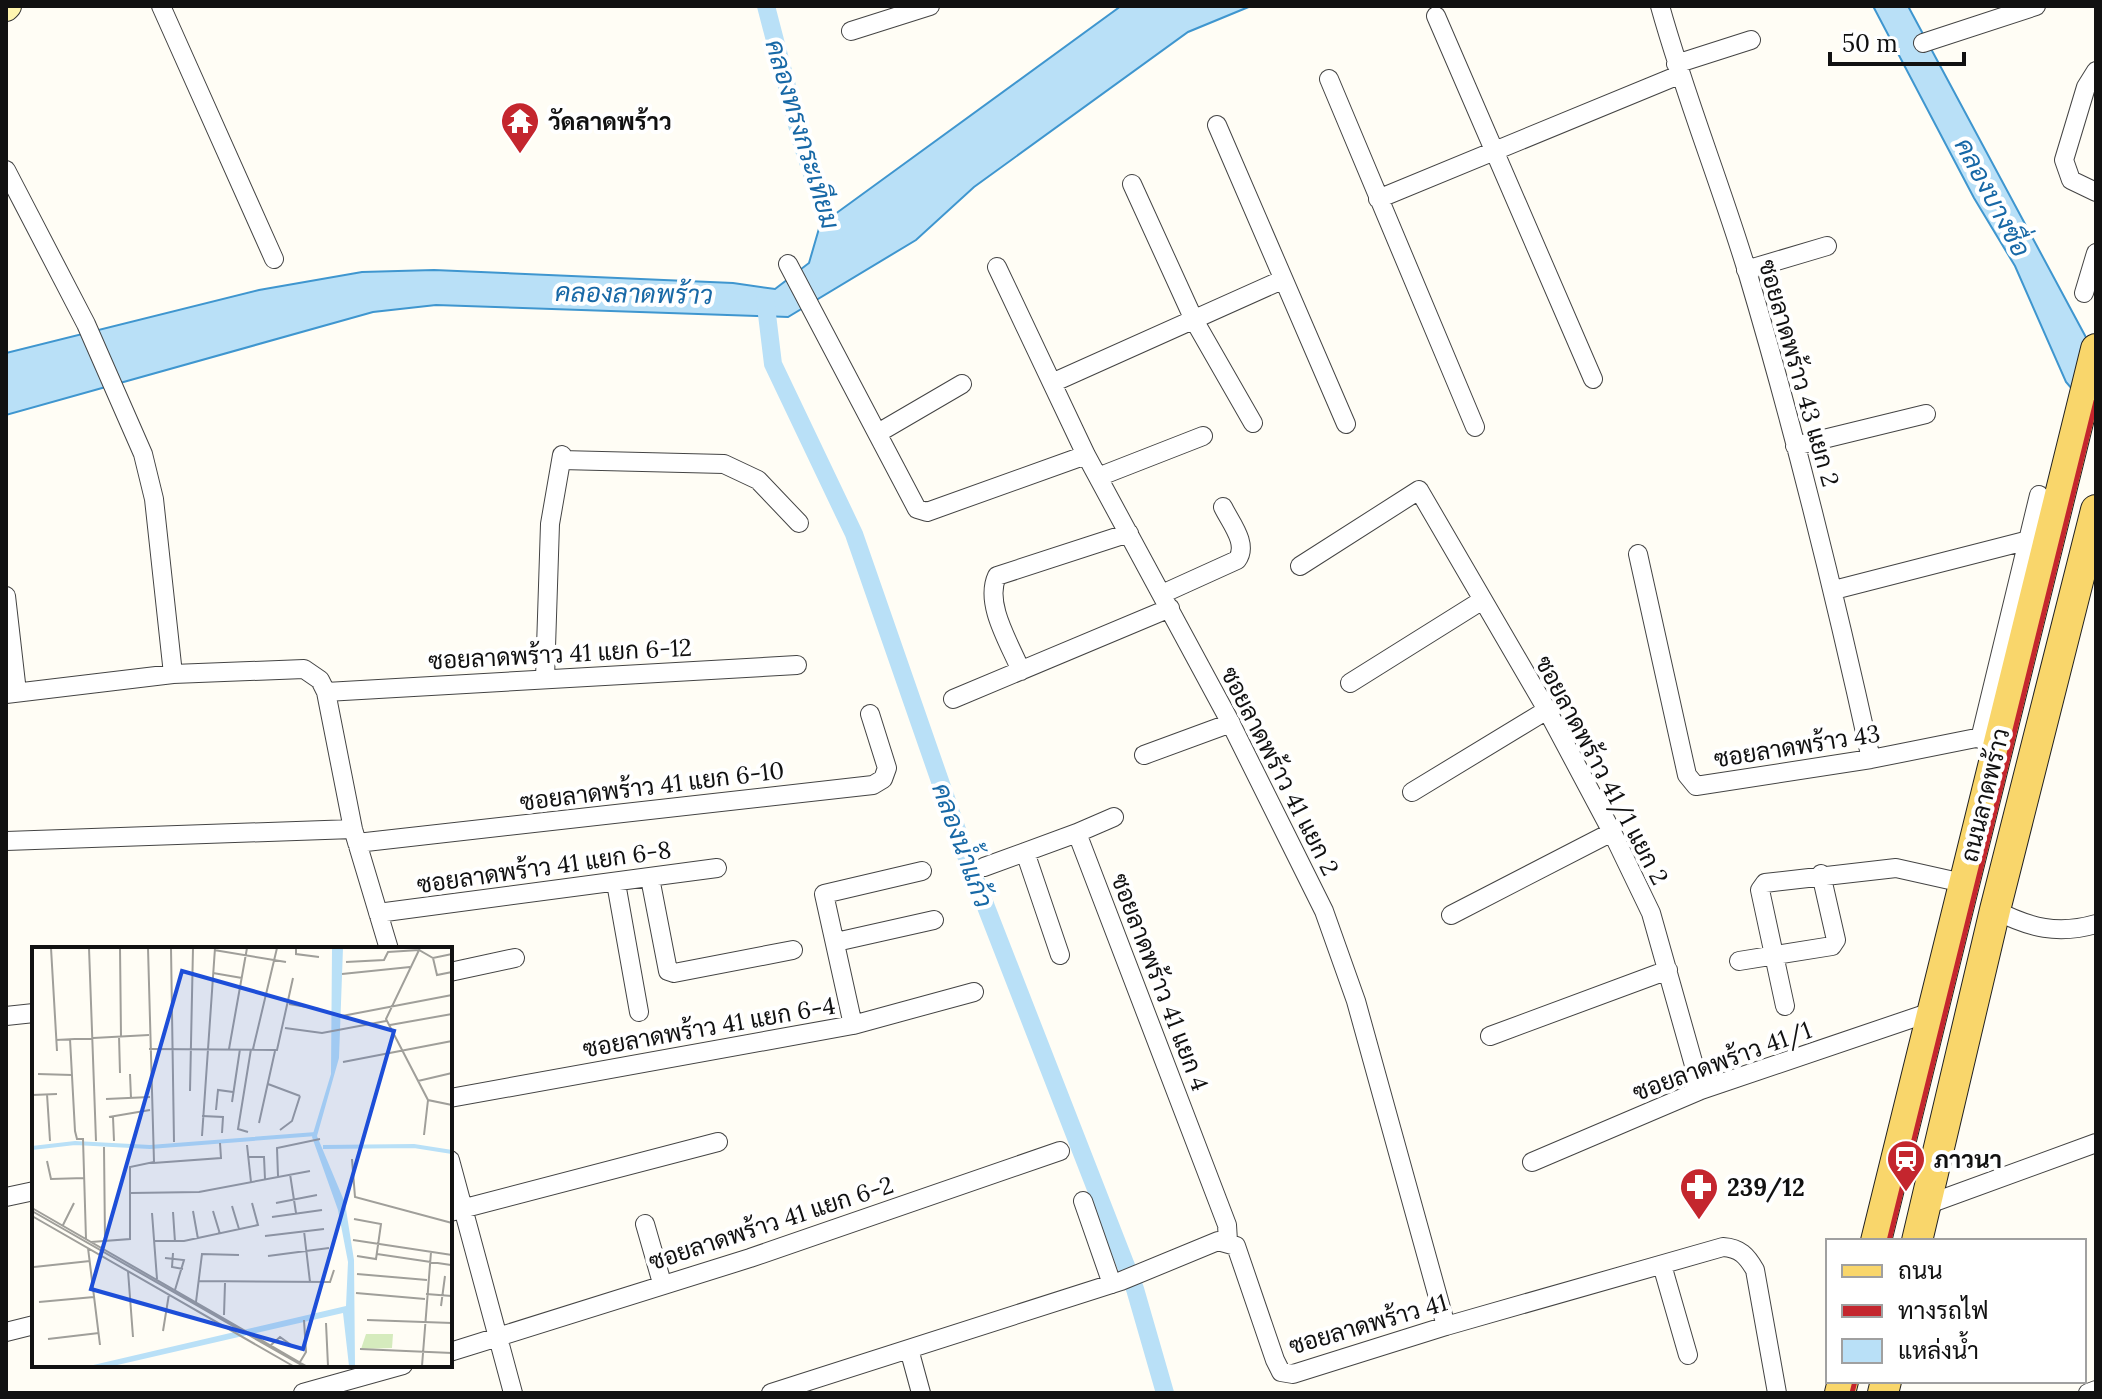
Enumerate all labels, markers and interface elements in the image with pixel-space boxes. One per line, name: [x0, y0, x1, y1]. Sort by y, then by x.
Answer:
scale bar: [1830, 16, 1964, 66]
text: 50 m: [1842, 28, 1898, 59]
water label: คลองทรงกระเทียม: [758, 35, 848, 233]
temple icon: วัดลาดพร้าว: [499, 100, 541, 155]
place label: วัดลาดพร้าว: [548, 106, 672, 137]
water label: คลองบางซื่อ: [1948, 129, 2043, 262]
street label: ซอยลาดพร้าว 43 แยก 2: [1752, 256, 1846, 490]
water label: คลองลาดพร้าว: [555, 275, 713, 311]
street label: ซอยลาดพร้าว 41 แยก 6-12: [427, 632, 693, 676]
street label: ซอยลาดพร้าว 41/1 แยก 2: [1528, 650, 1676, 890]
street label: ซอยลาดพร้าว 41 แยก 2: [1214, 661, 1346, 881]
street label: ซอยลาดพร้าว 43: [1712, 718, 1882, 774]
street label: ถนนลาดพร้าว: [1953, 725, 2017, 865]
street label: ซอยลาดพร้าว 41 แยก 6-10: [518, 754, 786, 818]
water label: คลองน้ำแก้ว: [925, 777, 1005, 912]
street label: ซอยลาดพร้าว 41 แยก 6-8: [415, 834, 673, 900]
street label: ซอยลาดพร้าว 41 แยก 4: [1104, 869, 1216, 1095]
inset map: [32, 947, 452, 1367]
street label: ซอยลาดพร้าว 41 แยก 6-4: [580, 990, 838, 1064]
street label: ซอยลาดพร้าว 41/1: [1628, 1014, 1816, 1108]
station icon: ภาวนา: [1885, 1138, 1927, 1193]
place label: ภาวนา: [1934, 1144, 2002, 1175]
pharmacy icon: 239/12: [1678, 1166, 1720, 1221]
street label: ซอยลาดพร้าว 41 แยก 6-2: [645, 1169, 897, 1277]
place label: 239/12: [1727, 1172, 1805, 1203]
legend: [1826, 1239, 2086, 1383]
text: ถนน: [1898, 1255, 1943, 1286]
street label: ซอยลาดพร้าว 41: [1285, 1287, 1451, 1361]
text: ทางรถไฟ: [1898, 1295, 1989, 1326]
text: แหล่งน้ำ: [1898, 1331, 1979, 1366]

